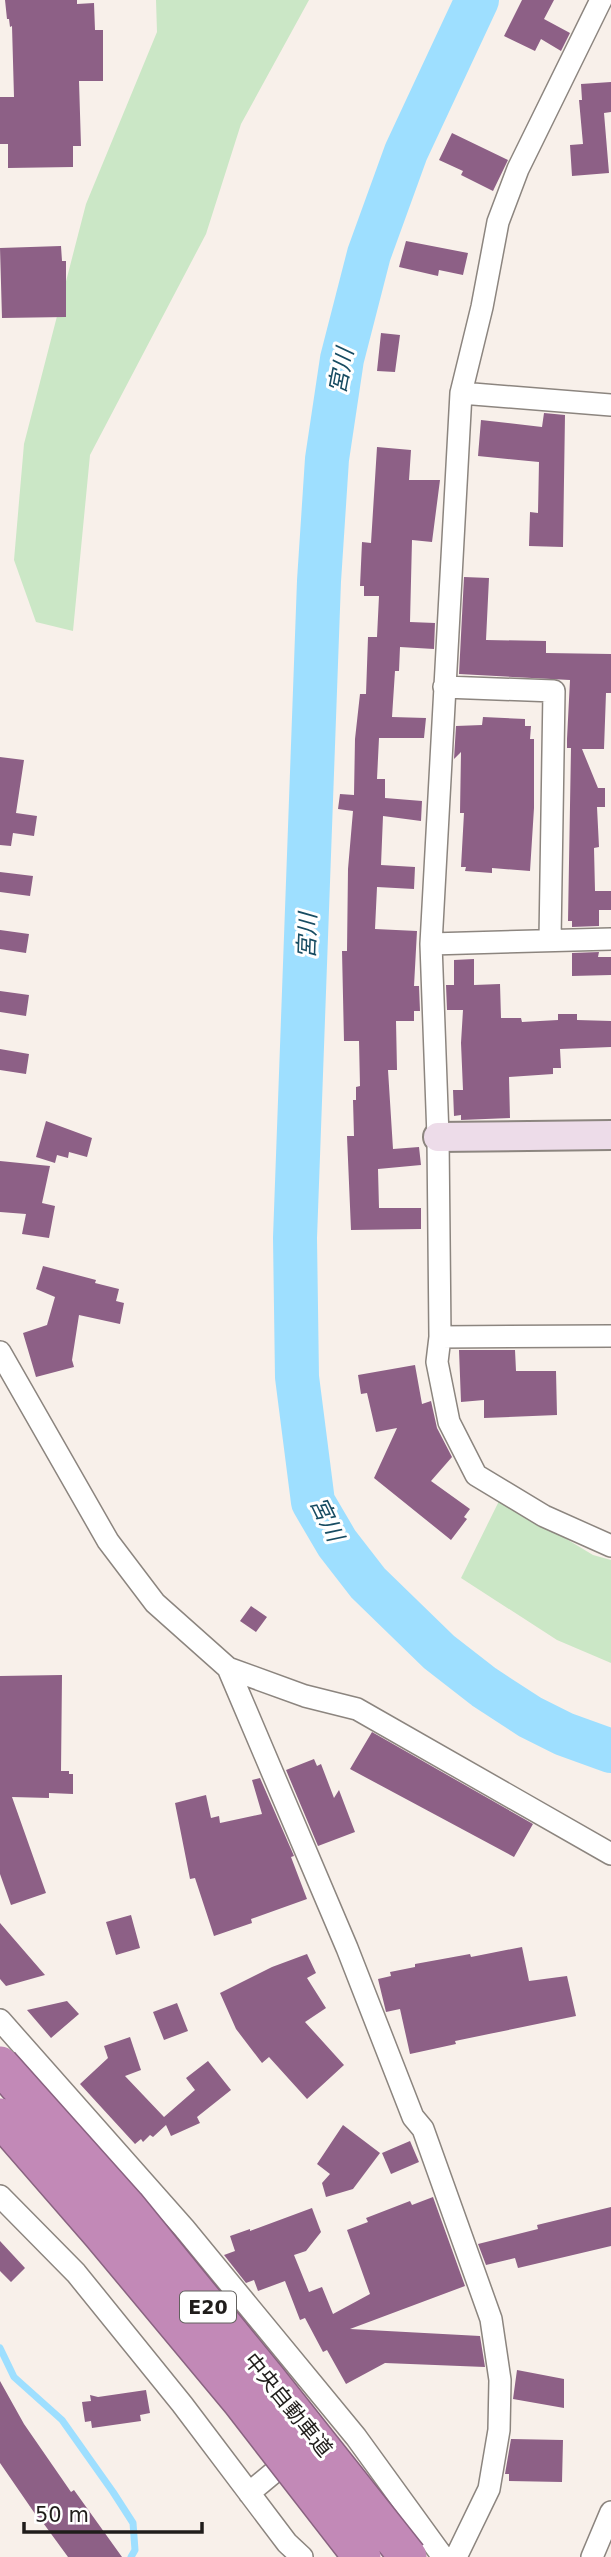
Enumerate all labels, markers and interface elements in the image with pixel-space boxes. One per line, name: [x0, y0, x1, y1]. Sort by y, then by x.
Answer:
water label: 宮川: [324, 343, 359, 396]
water label: 宮川: [293, 910, 321, 959]
water label: 宮川: [305, 1493, 350, 1548]
road number: E20: [180, 2292, 236, 2322]
street label: 中央自動車道: [239, 2348, 337, 2462]
scale bar: [24, 2490, 203, 2534]
text: 50 m: [35, 2503, 89, 2527]

